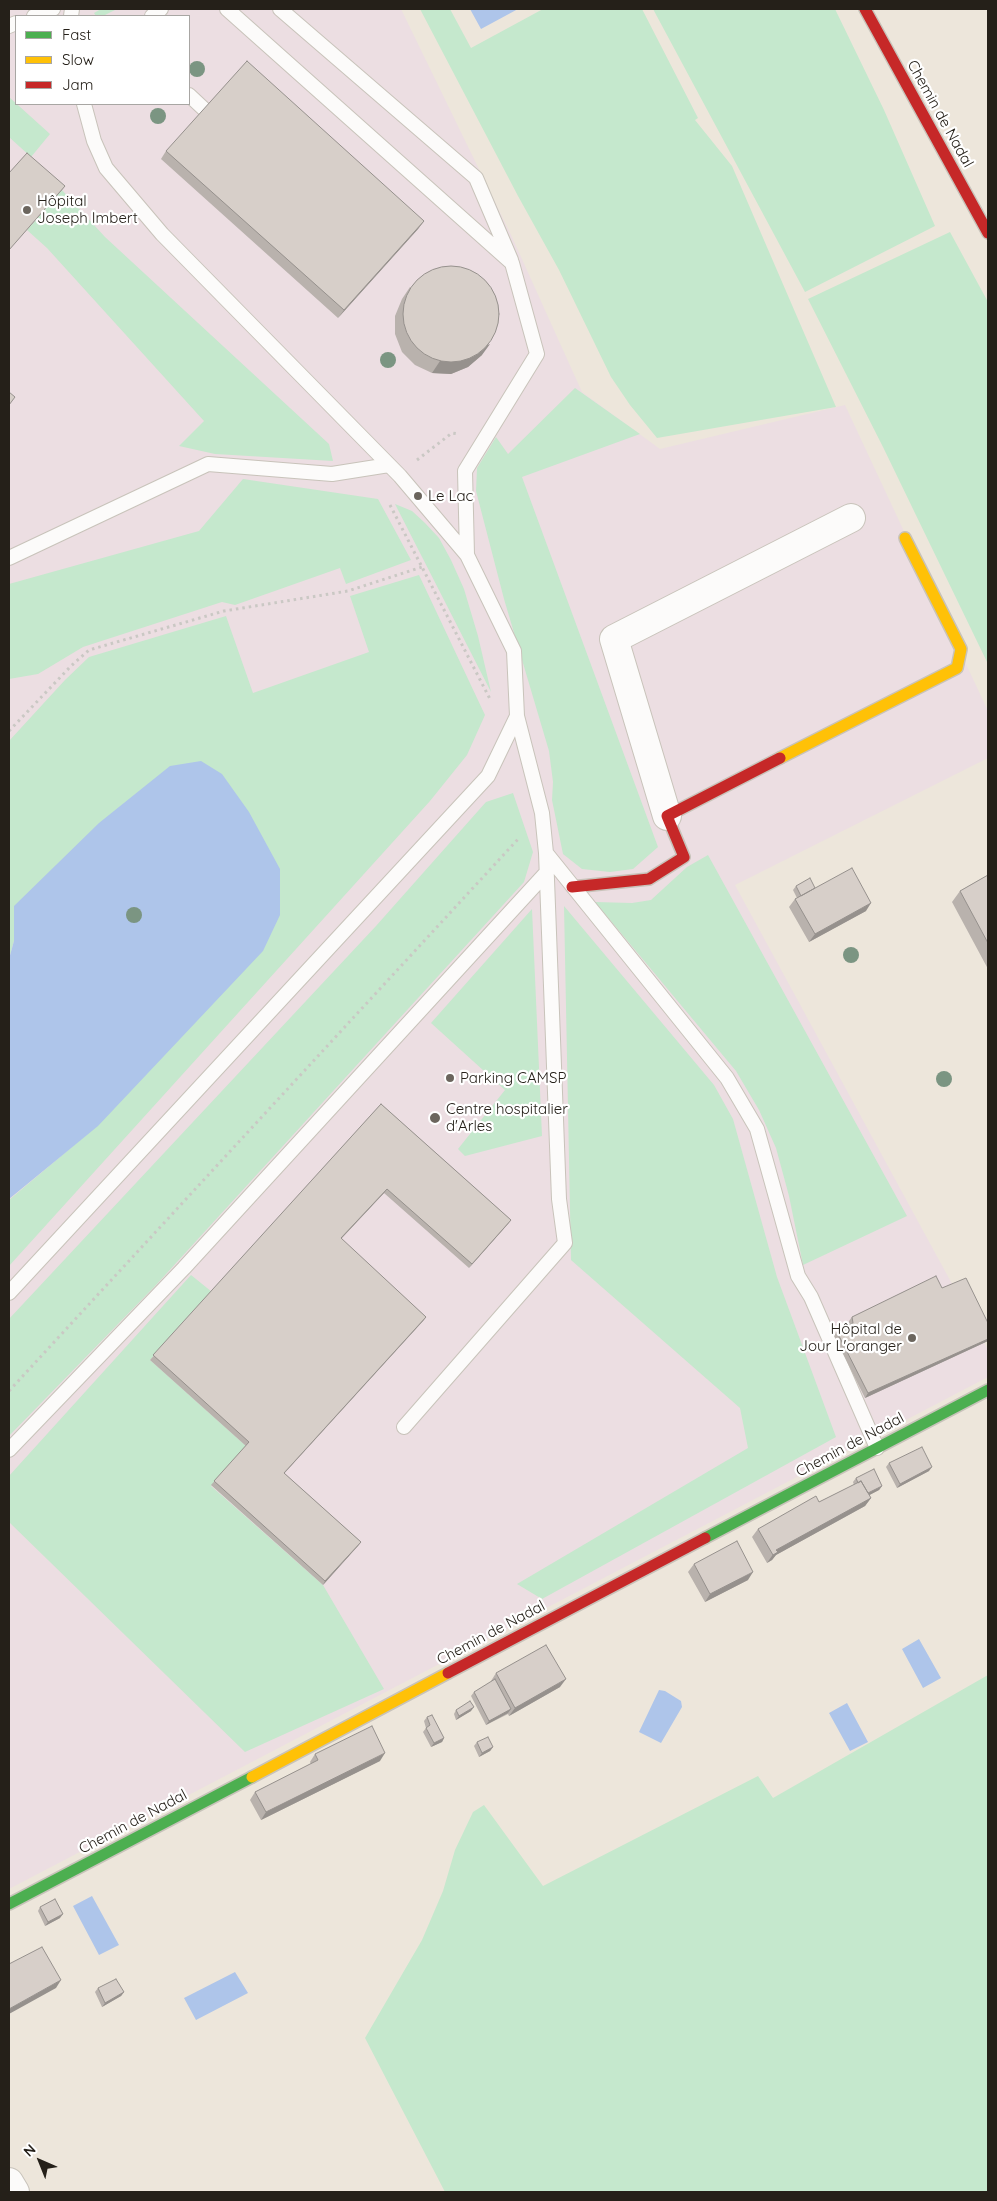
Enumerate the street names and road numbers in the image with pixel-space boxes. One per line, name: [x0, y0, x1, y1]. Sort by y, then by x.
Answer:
street label: Chemin de Nadal: [903, 57, 977, 171]
street label: Chemin de Nadal: [793, 1409, 907, 1481]
street label: Chemin de Nadal: [434, 1597, 548, 1669]
street label: Chemin de Nadal: [76, 1786, 190, 1858]

